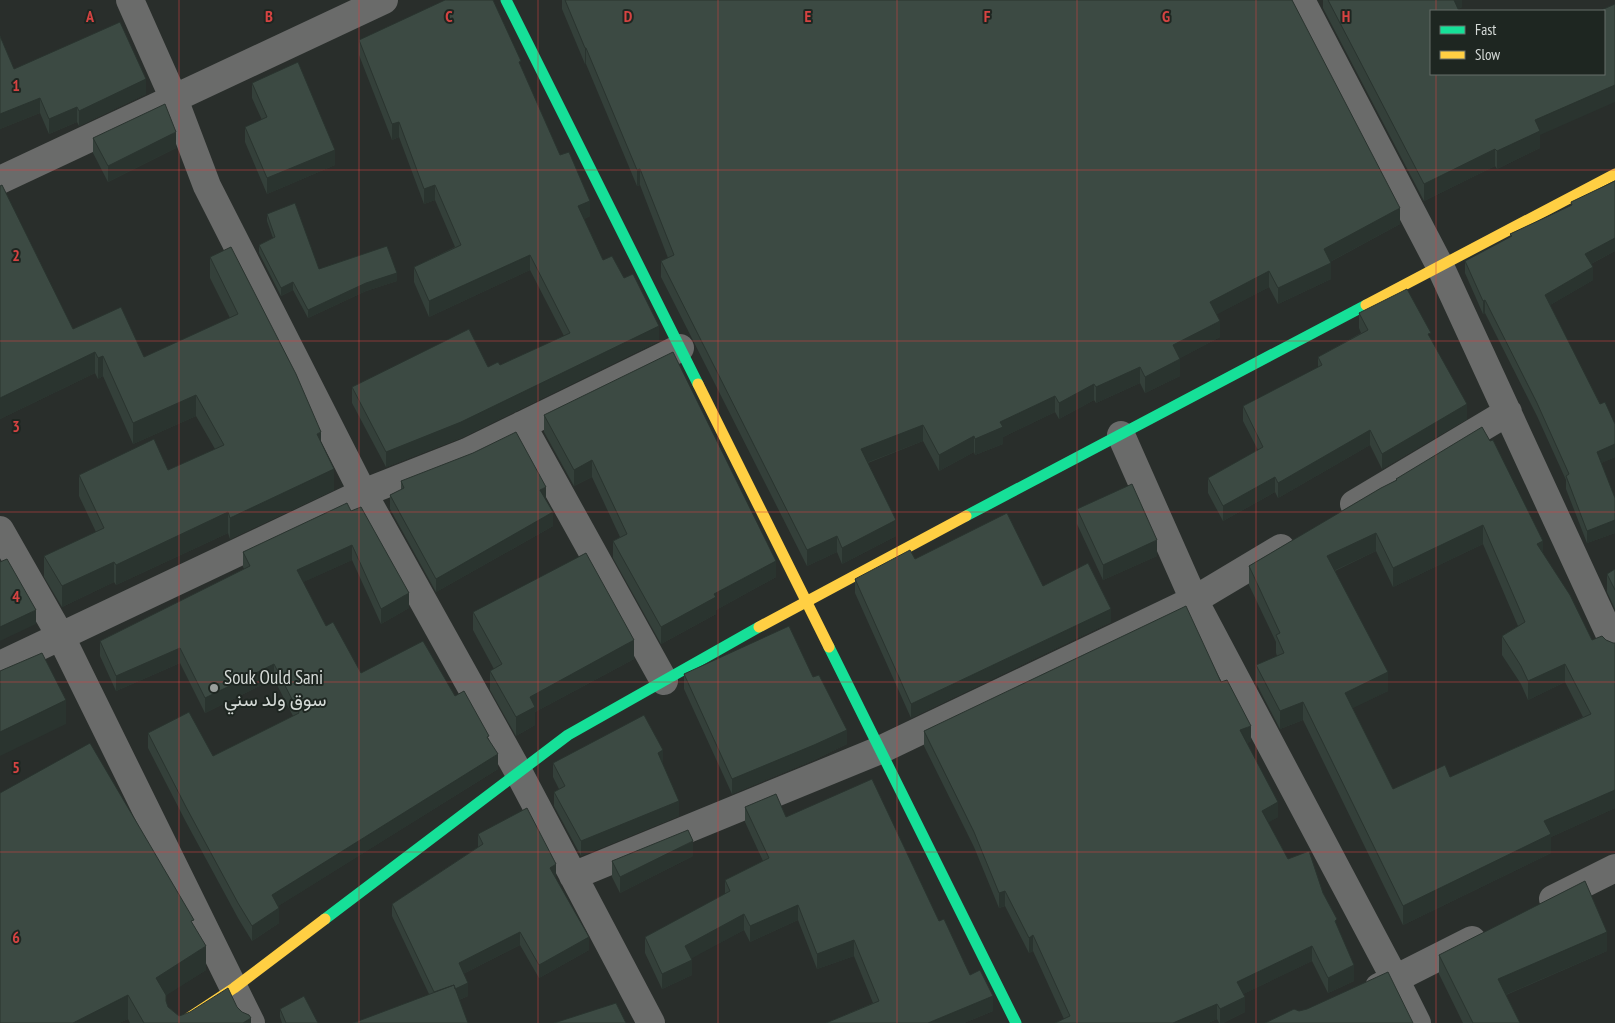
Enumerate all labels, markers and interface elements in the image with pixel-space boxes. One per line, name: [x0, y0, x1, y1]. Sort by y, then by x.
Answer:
text: A: [85, 6, 95, 26]
text: B: [265, 6, 273, 26]
text: C: [445, 6, 453, 26]
text: D: [624, 6, 633, 26]
text: E: [805, 6, 812, 26]
text: F: [984, 6, 991, 26]
text: G: [1162, 6, 1170, 26]
text: H: [1342, 6, 1350, 26]
legend: [1430, 10, 1605, 75]
text: Fast: [1475, 20, 1496, 39]
text: Slow: [1475, 45, 1500, 64]
text: 1: [12, 75, 20, 95]
text: 2: [12, 245, 20, 265]
text: 3: [12, 416, 20, 436]
text: 4: [12, 586, 20, 606]
place label: Souk Ould Sani سوق ولد سني: [224, 665, 326, 715]
marker: Souk Ould Sani سوق ولد سني: [208, 682, 220, 694]
text: 5: [12, 757, 20, 777]
text: 6: [12, 927, 20, 947]

